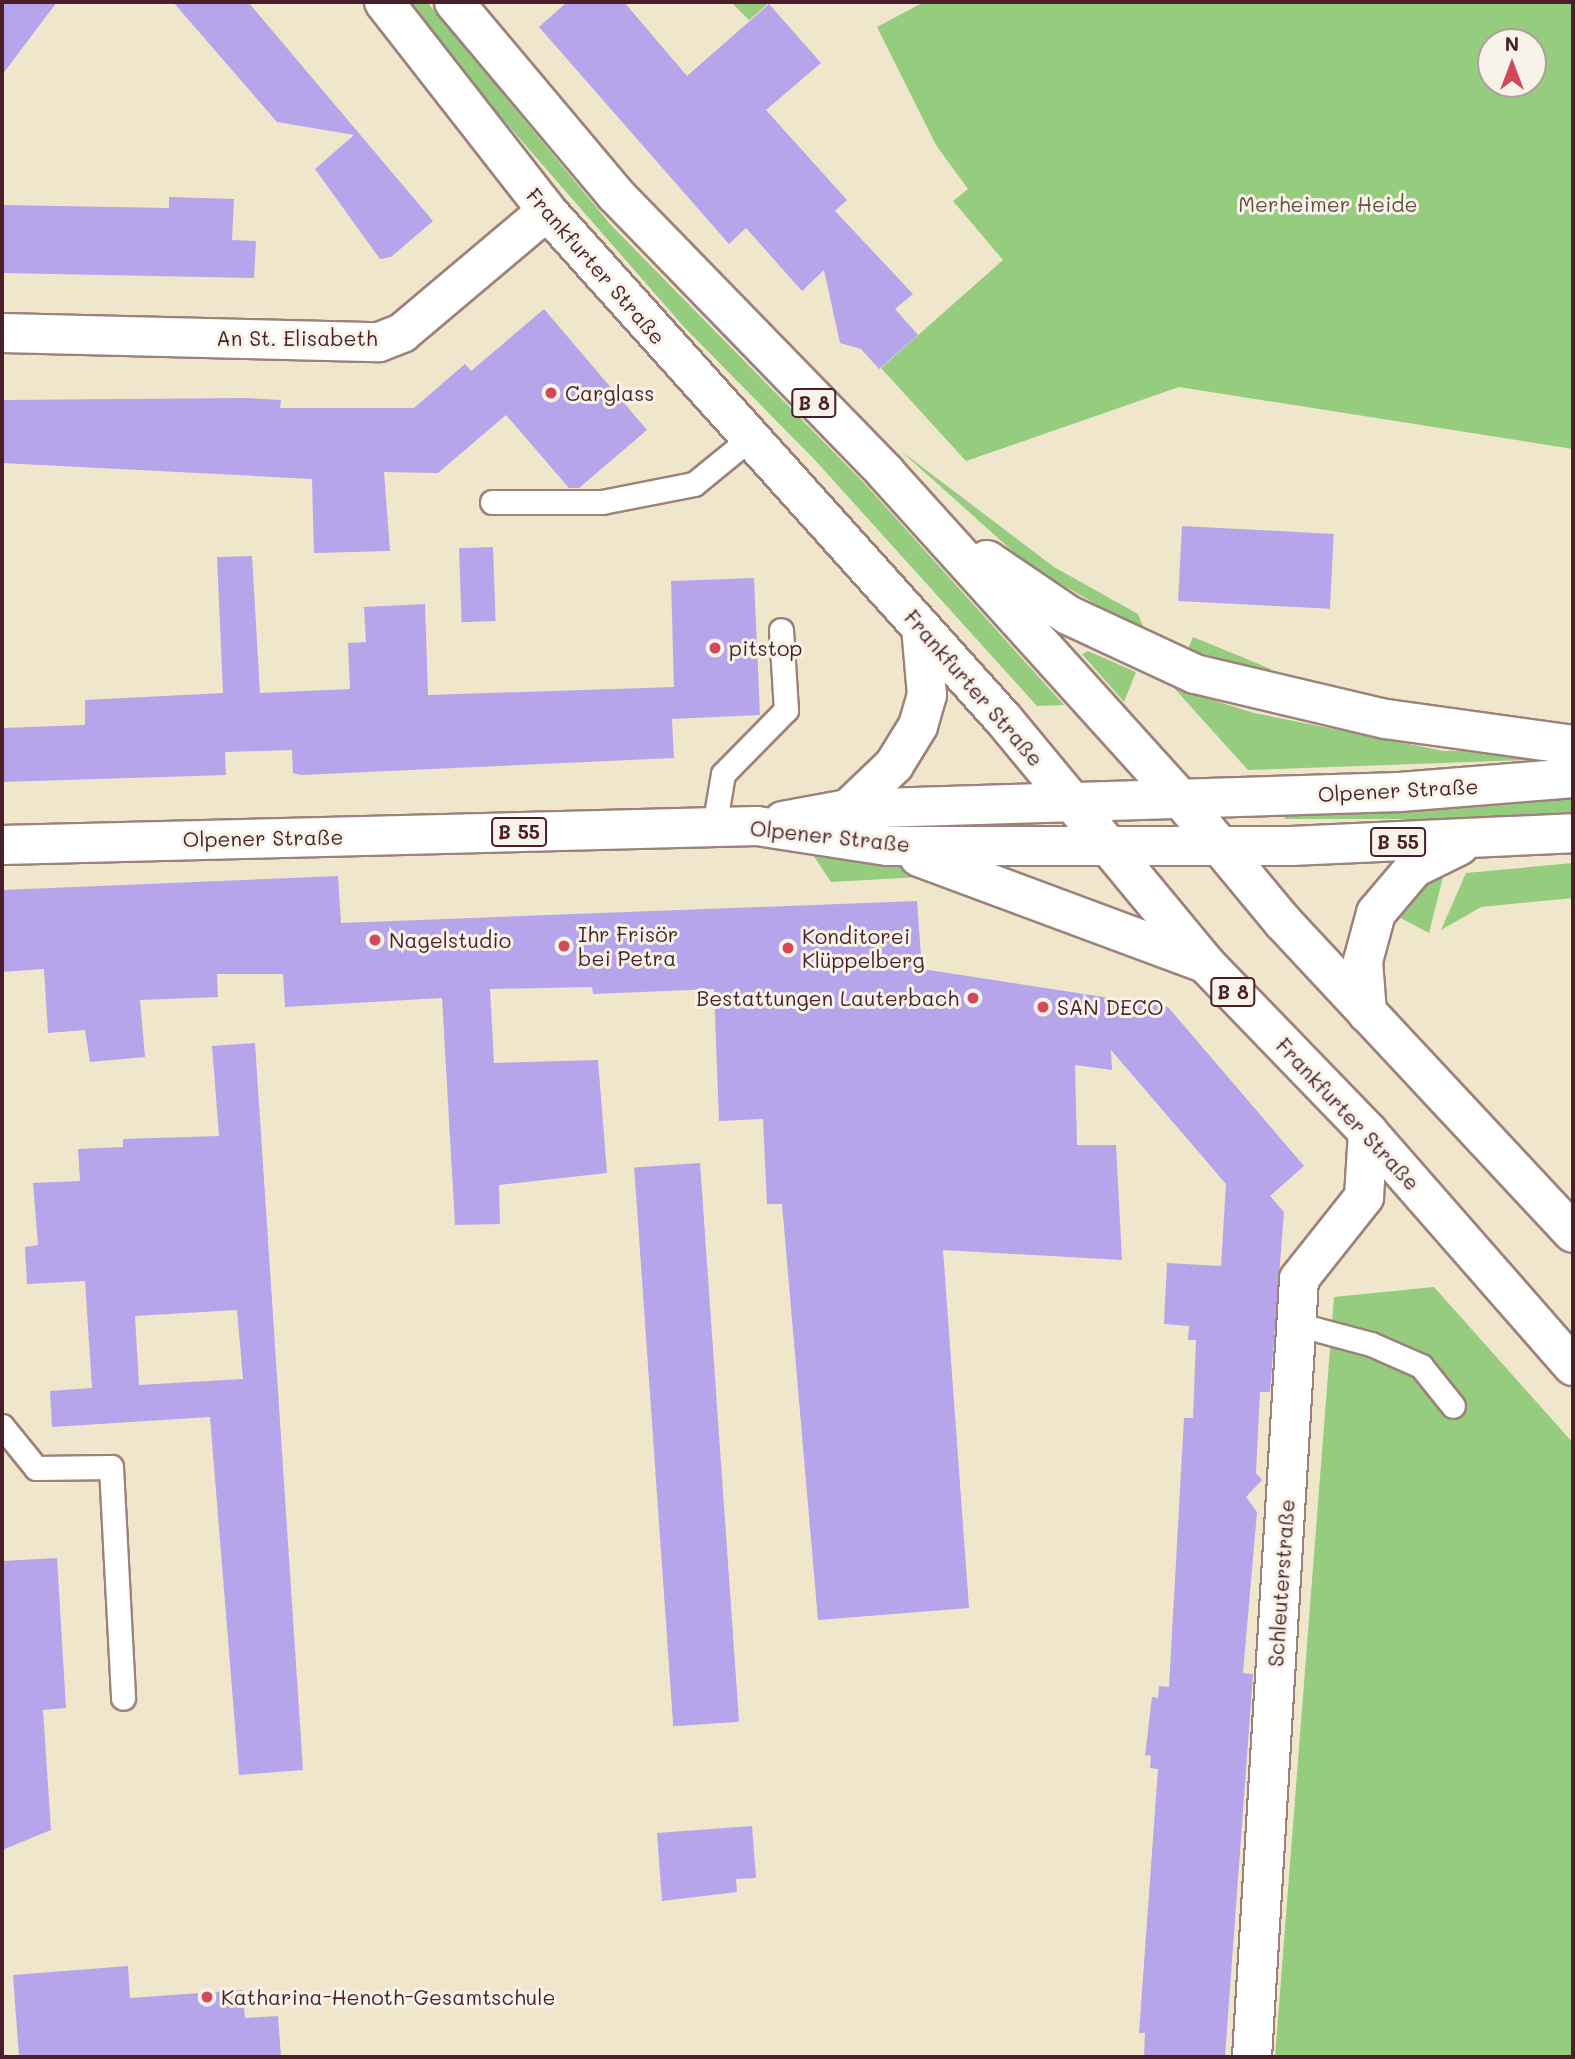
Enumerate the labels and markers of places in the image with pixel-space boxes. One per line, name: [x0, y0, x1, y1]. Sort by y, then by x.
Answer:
place label: Carglass: [565, 380, 655, 406]
marker: Carglass: [543, 385, 559, 401]
place label: pitstop: [729, 635, 802, 661]
marker: pitstop: [707, 640, 723, 656]
place label: Ihr Frisör bei Petra: [578, 921, 678, 971]
place label: Konditorei Klüppelberg: [802, 923, 925, 973]
place label: Nagelstudio: [389, 927, 511, 953]
marker: Nagelstudio: [367, 932, 383, 948]
marker: Ihr Frisör bei Petra: [556, 938, 572, 954]
marker: Konditorei Klüppelberg: [780, 940, 796, 956]
place label: Bestattungen Lauterbach: [696, 985, 959, 1011]
marker: Bestattungen Lauterbach: [965, 990, 981, 1006]
place label: SAN DECO: [1057, 994, 1164, 1020]
marker: SAN DECO: [1035, 999, 1051, 1015]
place label: Katharina-Henoth-Gesamtschule: [221, 1984, 556, 2010]
marker: Katharina-Henoth-Gesamtschule: [199, 1989, 215, 2005]

